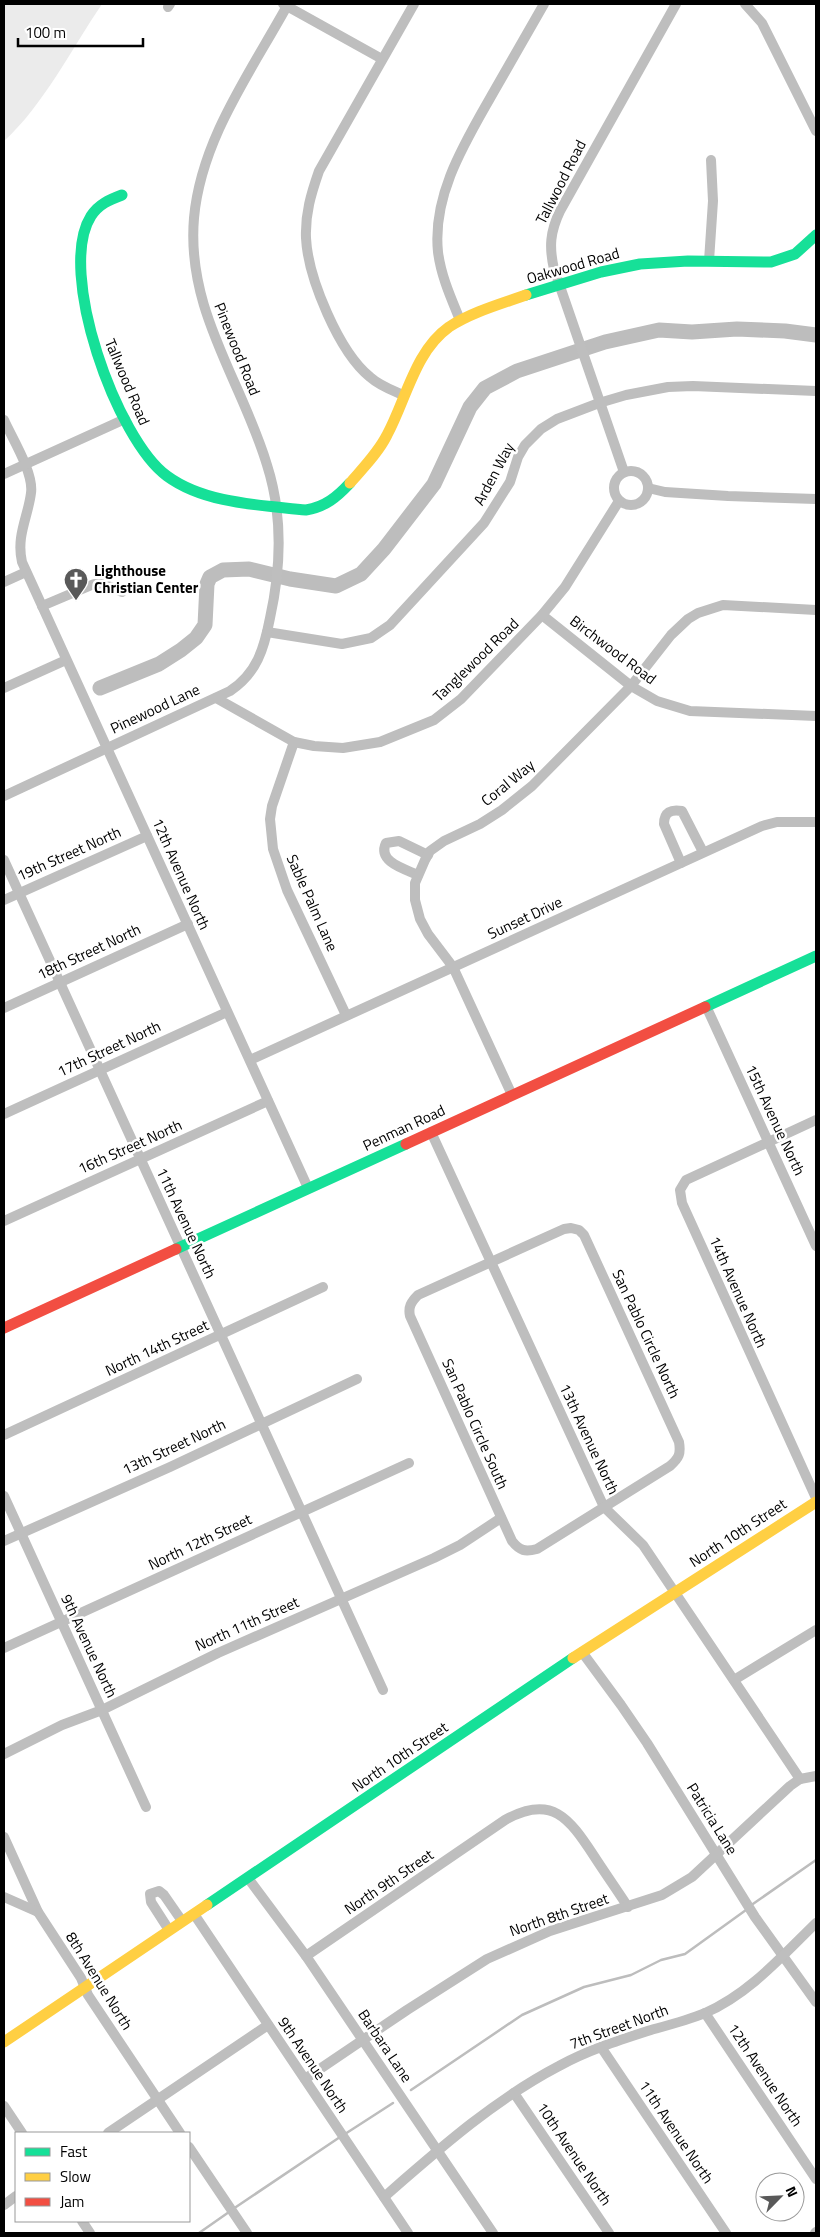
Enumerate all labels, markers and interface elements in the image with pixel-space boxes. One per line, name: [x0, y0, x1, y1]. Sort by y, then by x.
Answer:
scale bar: [18, 15, 142, 47]
text: 100 m: [25, 21, 66, 44]
street label: Tallwood Road: [529, 136, 592, 228]
street label: Oakwood Road: [524, 241, 622, 290]
street label: Pinewood Road: [208, 299, 267, 399]
street label: Tallwood Road: [99, 335, 156, 429]
street label: Arden Way: [467, 438, 520, 509]
place label: Lighthouse Christian Center: [94, 559, 199, 599]
church icon: Lighthouse Christian Center: [63, 567, 89, 601]
street label: Birchwood Road: [565, 609, 661, 690]
street label: Tanglewood Road: [427, 613, 524, 707]
street label: Pinewood Lane: [106, 678, 203, 739]
street label: Coral Way: [476, 754, 539, 811]
street label: 12th Avenue North: [147, 814, 216, 933]
street label: 19th Street North: [13, 820, 125, 887]
street label: Sable Palm Lane: [281, 851, 344, 955]
street label: Sunset Drive: [484, 890, 566, 945]
street label: 18th Street North: [33, 917, 144, 986]
street label: 17th Street North: [53, 1014, 164, 1083]
street label: 15th Avenue North: [740, 1060, 811, 1179]
street label: Penman Road: [359, 1098, 449, 1157]
street label: 16th Street North: [74, 1113, 186, 1180]
street label: 11th Avenue North: [151, 1163, 222, 1282]
street label: 14th Avenue North: [704, 1232, 773, 1351]
street label: San Pablo Circle North: [606, 1266, 686, 1402]
street label: North 14th Street: [101, 1313, 213, 1382]
street label: San Pablo Circle South: [436, 1355, 515, 1493]
street label: 13th Avenue North: [554, 1379, 625, 1498]
street label: 13th Street North: [118, 1412, 229, 1481]
street label: North 10th Street: [685, 1492, 792, 1573]
street label: North 12th Street: [144, 1507, 256, 1576]
street label: 9th Avenue North: [55, 1590, 123, 1701]
street label: North 11th Street: [191, 1590, 303, 1657]
street label: North 10th Street: [347, 1715, 453, 1797]
street label: Patricia Lane: [681, 1778, 744, 1859]
street label: North 9th Street: [339, 1843, 439, 1920]
street label: North 8th Street: [506, 1887, 612, 1942]
street label: 8th Avenue North: [60, 1927, 139, 2034]
street label: 7th Street North: [566, 1998, 671, 2055]
street label: Barbara Lane: [352, 2005, 418, 2087]
street label: 9th Avenue North: [273, 2012, 354, 2117]
street label: 12th Avenue North: [722, 2018, 809, 2131]
street label: 11th Avenue North: [633, 2075, 720, 2188]
street label: 10th Avenue North: [531, 2097, 618, 2210]
legend: [15, 2132, 190, 2222]
text: Fast: [60, 2140, 88, 2163]
text: Slow: [60, 2165, 91, 2188]
north arrow: [755, 2172, 805, 2222]
text: N: [781, 2183, 804, 2200]
text: Jam: [60, 2190, 84, 2213]

